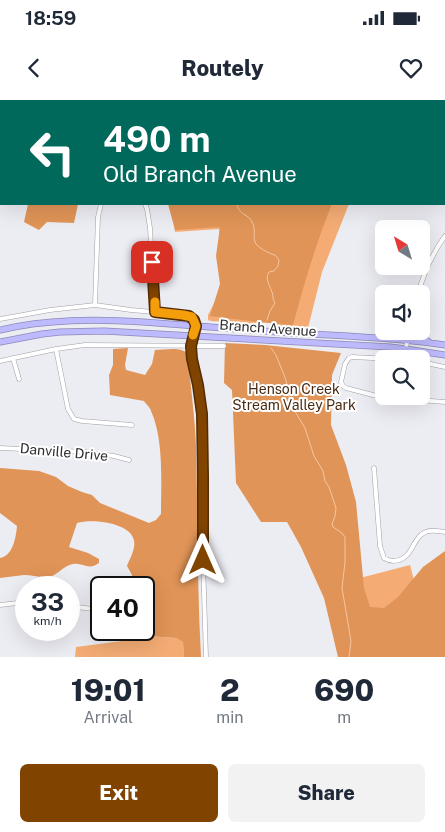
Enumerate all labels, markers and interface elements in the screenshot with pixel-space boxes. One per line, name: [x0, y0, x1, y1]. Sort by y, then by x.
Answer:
text: 18:59: [25, 7, 76, 29]
icon: back: [20, 54, 48, 82]
icon: heart: [397, 54, 425, 82]
text: Routely: [181, 55, 264, 81]
text: 490 m: [103, 119, 211, 160]
icon: left: [20, 120, 85, 185]
text: Old Branch Avenue: [103, 161, 297, 187]
north arrow: [375, 220, 430, 275]
map controls: [375, 220, 430, 405]
pin: [131, 241, 173, 283]
icon: arrive: [138, 248, 166, 276]
button: sound: [375, 285, 430, 340]
street label: Branch Avenue: [219, 317, 317, 339]
button: search: [375, 350, 430, 405]
park label: Henson Creek Stream Valley Park: [232, 381, 356, 413]
street label: Danville Drive: [19, 440, 109, 464]
position arrow: [176, 533, 228, 585]
speed limit sign: 40: [90, 576, 155, 641]
text: 33: [31, 587, 64, 617]
text: km/h: [33, 614, 62, 628]
text: 19:01: [71, 672, 146, 708]
text: 2: [220, 672, 240, 708]
text: 690: [314, 672, 374, 708]
text: Arrival: [83, 708, 133, 727]
text: min: [216, 708, 243, 727]
text: m: [337, 708, 351, 727]
button: Exit: [20, 764, 218, 822]
button: Share: [228, 764, 425, 822]

